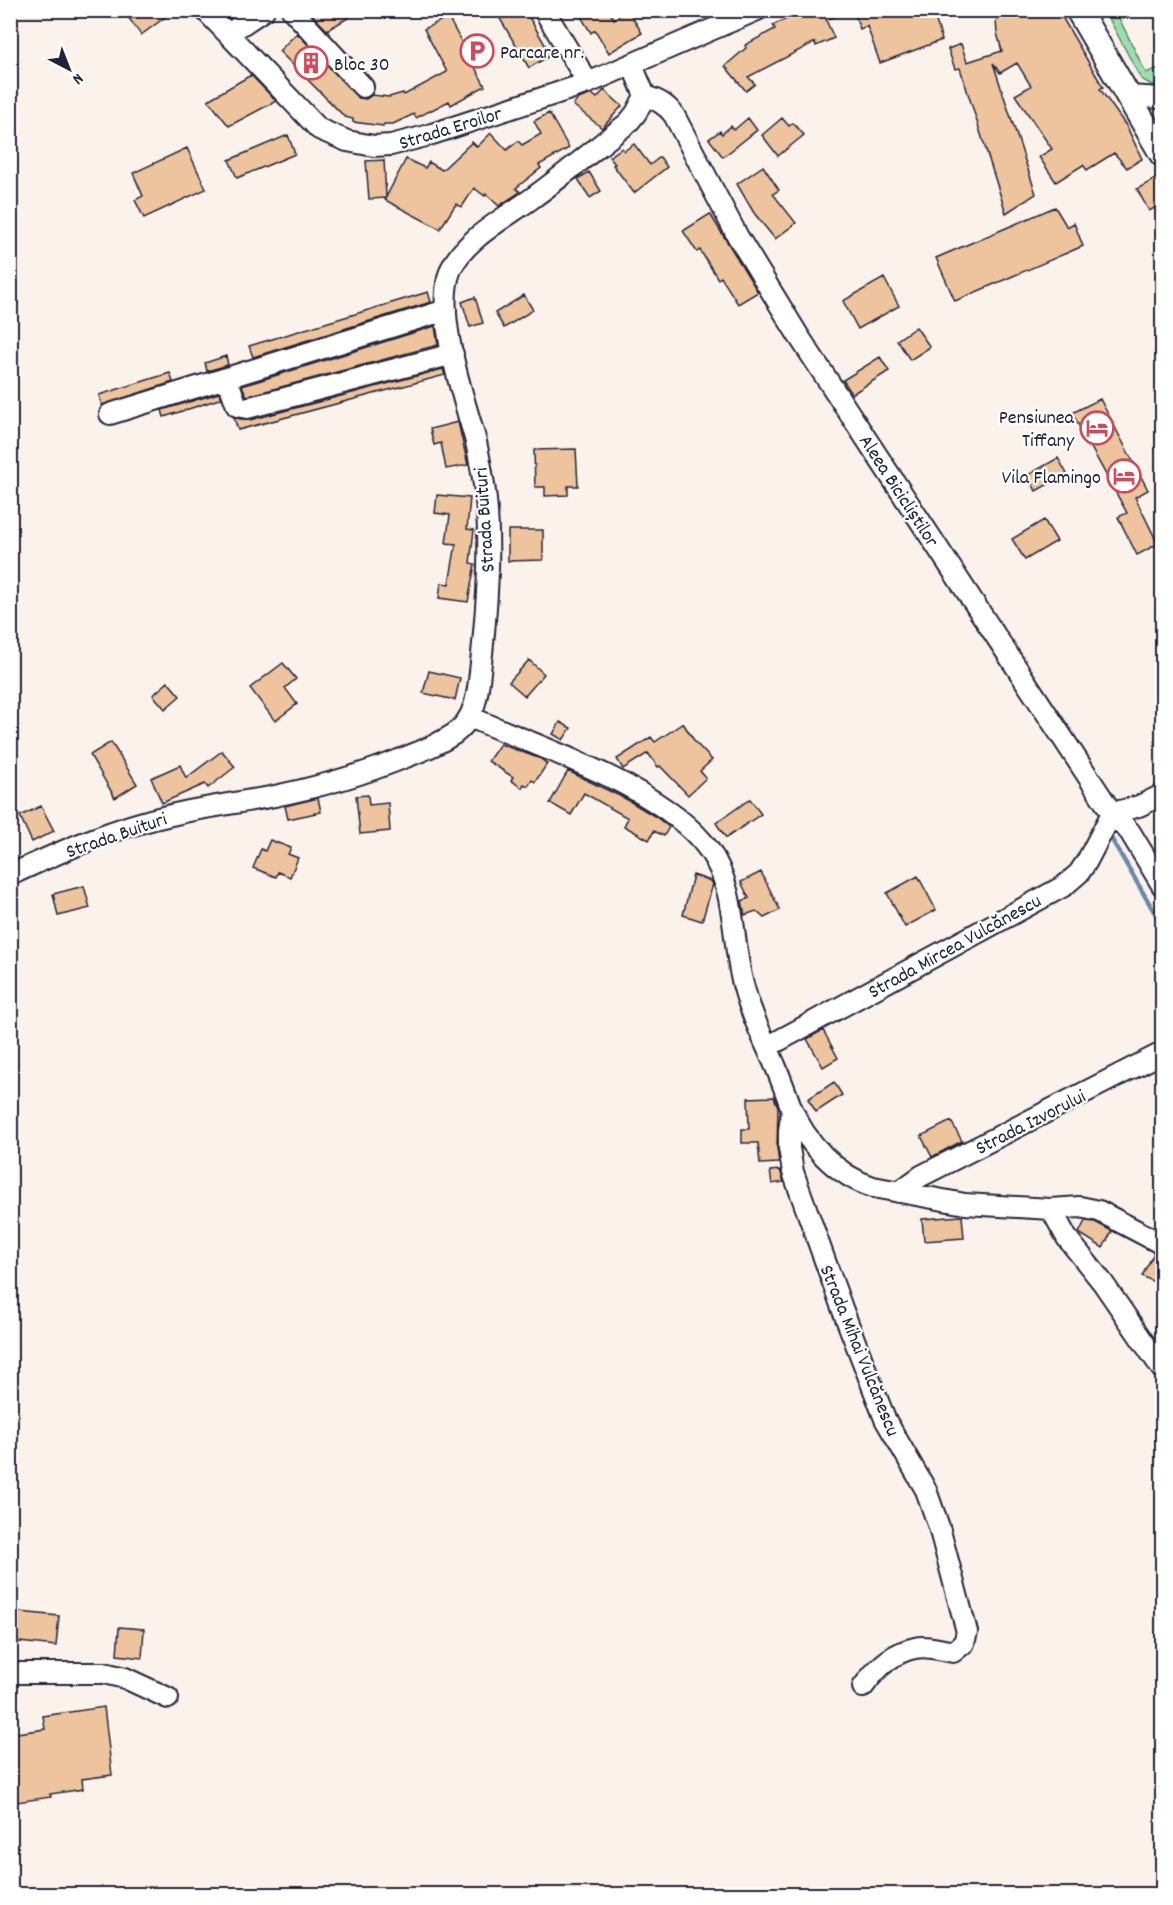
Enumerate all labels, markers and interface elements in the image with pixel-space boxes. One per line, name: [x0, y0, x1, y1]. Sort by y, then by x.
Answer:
parking icon: Parcare nr.: [459, 33, 495, 69]
north arrow: [39, 39, 99, 99]
place label: Parcare nr.: [500, 40, 584, 68]
building icon: Bloc 30: [293, 45, 329, 81]
place label: Bloc 30: [334, 52, 390, 80]
text: N: [67, 67, 88, 90]
street label: Strada Eroilor: [396, 101, 506, 159]
place label: Pensiunea Tiffany: [999, 405, 1075, 456]
hotel icon: Pensiunea Tiffany: [1079, 410, 1115, 446]
street label: Aleea Bicicliștilor: [851, 430, 945, 554]
hotel icon: Vila Flamingo: [1106, 458, 1142, 494]
place label: Vila Flamingo: [1002, 465, 1101, 493]
street label: Strada Buituri: [468, 466, 504, 573]
street label: Strada Buituri: [63, 806, 172, 867]
street label: Strada Mircea Vulcănescu: [864, 888, 1047, 1007]
street label: Strada Izvorului: [971, 1084, 1092, 1163]
street label: Strada Mihai Vulcănescu: [811, 1261, 905, 1441]

